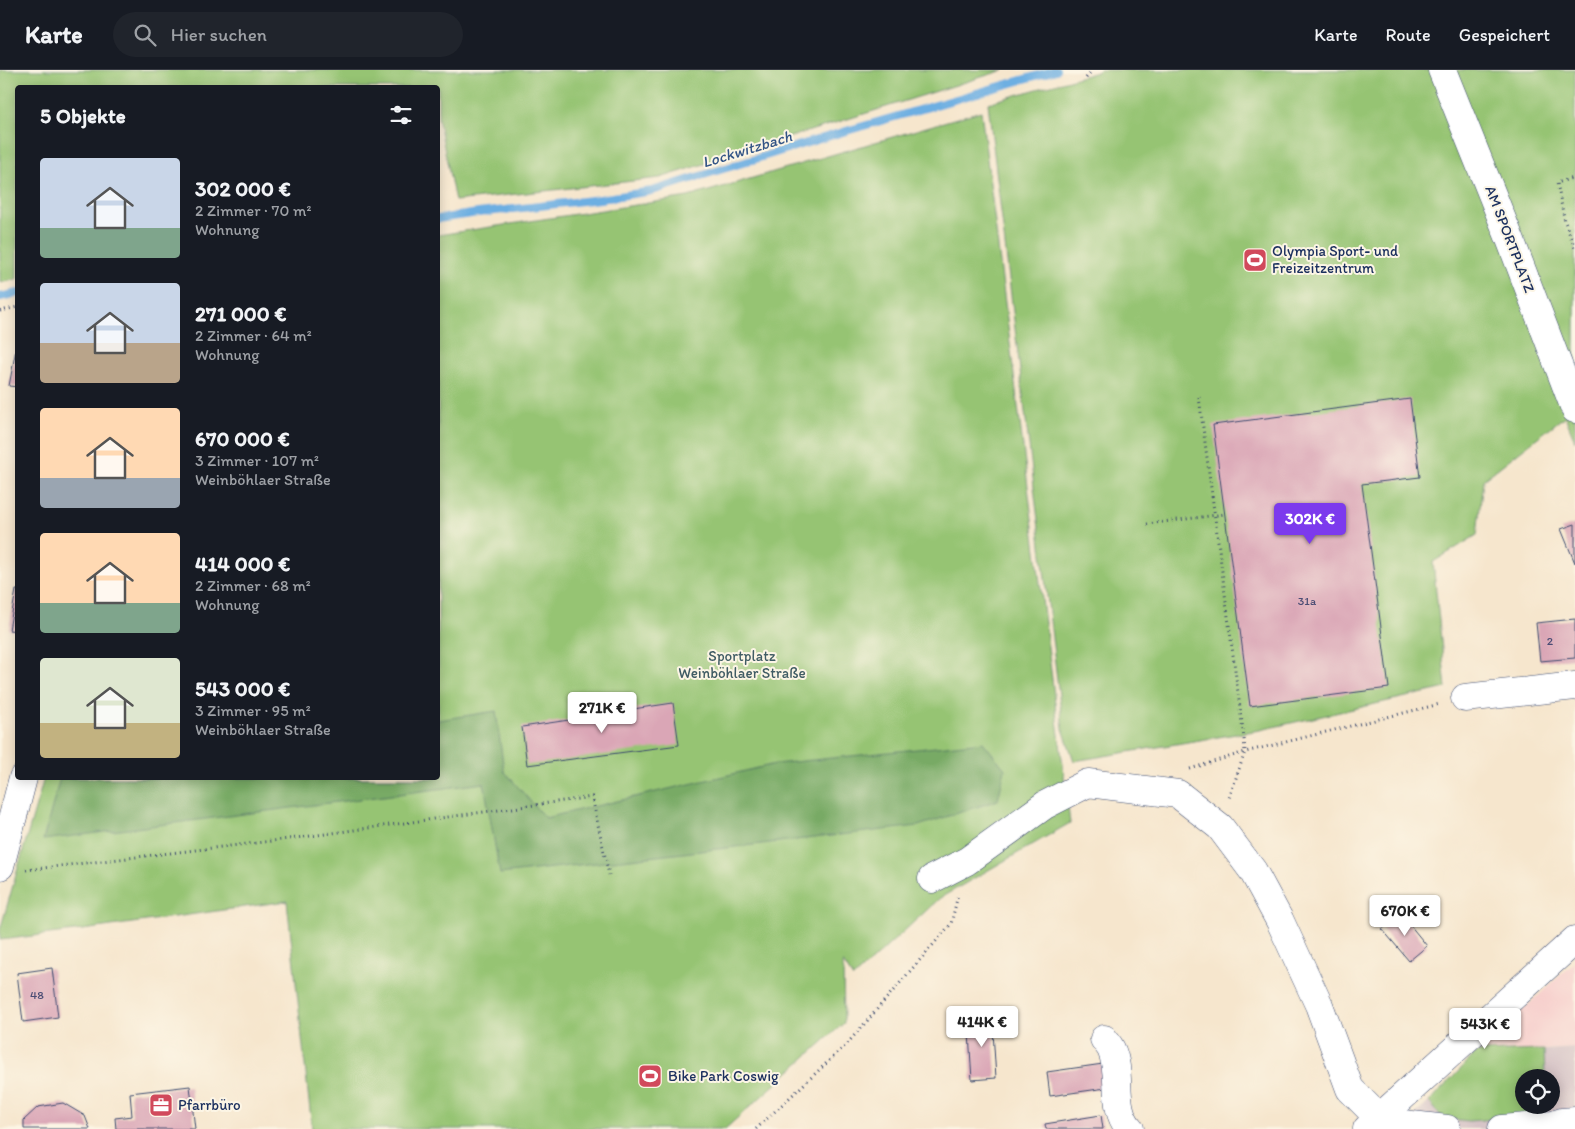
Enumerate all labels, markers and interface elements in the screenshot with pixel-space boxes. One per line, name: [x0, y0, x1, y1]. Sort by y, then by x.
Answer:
search box: [113, 12, 463, 57]
text: Karte: [25, 20, 83, 49]
icon: search: [131, 21, 159, 49]
text: Hier suchen: [171, 23, 267, 46]
text: Karte: [1314, 24, 1357, 46]
text: Route: [1385, 24, 1431, 46]
text: Gespeichert: [1459, 24, 1550, 46]
icon: filters: [387, 101, 415, 129]
text: 5 Objekte: [40, 103, 126, 128]
water label: Lockwitzbach: [700, 126, 795, 172]
text: 302 000 €: [195, 176, 291, 201]
icon: home: [80, 178, 140, 238]
street label: AM SPORTPLATZ: [1481, 183, 1539, 295]
text: 2 Zimmer · 70 m²: [195, 201, 311, 220]
text: Wohnung: [195, 220, 259, 239]
place label: Olympia Sport- und Freizeitzentrum: [1272, 242, 1398, 277]
sports icon: Olympia Sport- und Freizeitzentrum: [1242, 247, 1268, 273]
text: 271 000 €: [195, 301, 286, 326]
icon: home: [80, 303, 140, 363]
text: 2 Zimmer · 64 m²: [195, 326, 312, 345]
text: Wohnung: [195, 345, 259, 364]
text: 670 000 €: [195, 426, 290, 451]
icon: home: [80, 428, 140, 488]
text: 3 Zimmer · 107 m²: [195, 451, 319, 470]
text: Weinböhlaer Straße: [195, 470, 331, 489]
pin: 302K €: [1269, 502, 1351, 545]
text: 302K €: [1285, 509, 1335, 528]
text: 414 000 €: [195, 551, 290, 576]
icon: home: [80, 553, 140, 613]
text: 2 Zimmer · 68 m²: [195, 576, 311, 595]
house number: 31a: [1298, 594, 1317, 608]
text: Wohnung: [195, 595, 259, 614]
house number: 2: [1547, 634, 1554, 648]
park label: Sportplatz Weinböhlaer Straße: [678, 647, 806, 682]
text: 543 000 €: [195, 676, 290, 701]
icon: home: [80, 678, 140, 738]
pin: 271K €: [561, 692, 643, 734]
text: 271K €: [579, 698, 625, 717]
text: 3 Zimmer · 95 m²: [195, 701, 311, 720]
text: Weinböhlaer Straße: [195, 720, 331, 739]
pin: 670K €: [1364, 894, 1446, 937]
text: 670K €: [1380, 901, 1430, 920]
house number: 48: [30, 988, 44, 1002]
pin: 414K €: [941, 1006, 1023, 1048]
pin: 543K €: [1444, 1008, 1526, 1050]
text: 414K €: [957, 1012, 1007, 1031]
text: 543K €: [1460, 1014, 1510, 1033]
sports icon: Bike Park Coswig: [637, 1063, 663, 1089]
place label: Bike Park Coswig: [668, 1067, 779, 1085]
map controls: [1515, 1069, 1560, 1114]
button: locate: [1515, 1069, 1560, 1114]
office icon: Pfarrbüro: [148, 1092, 174, 1118]
place label: Pfarrbüro: [178, 1096, 241, 1114]

